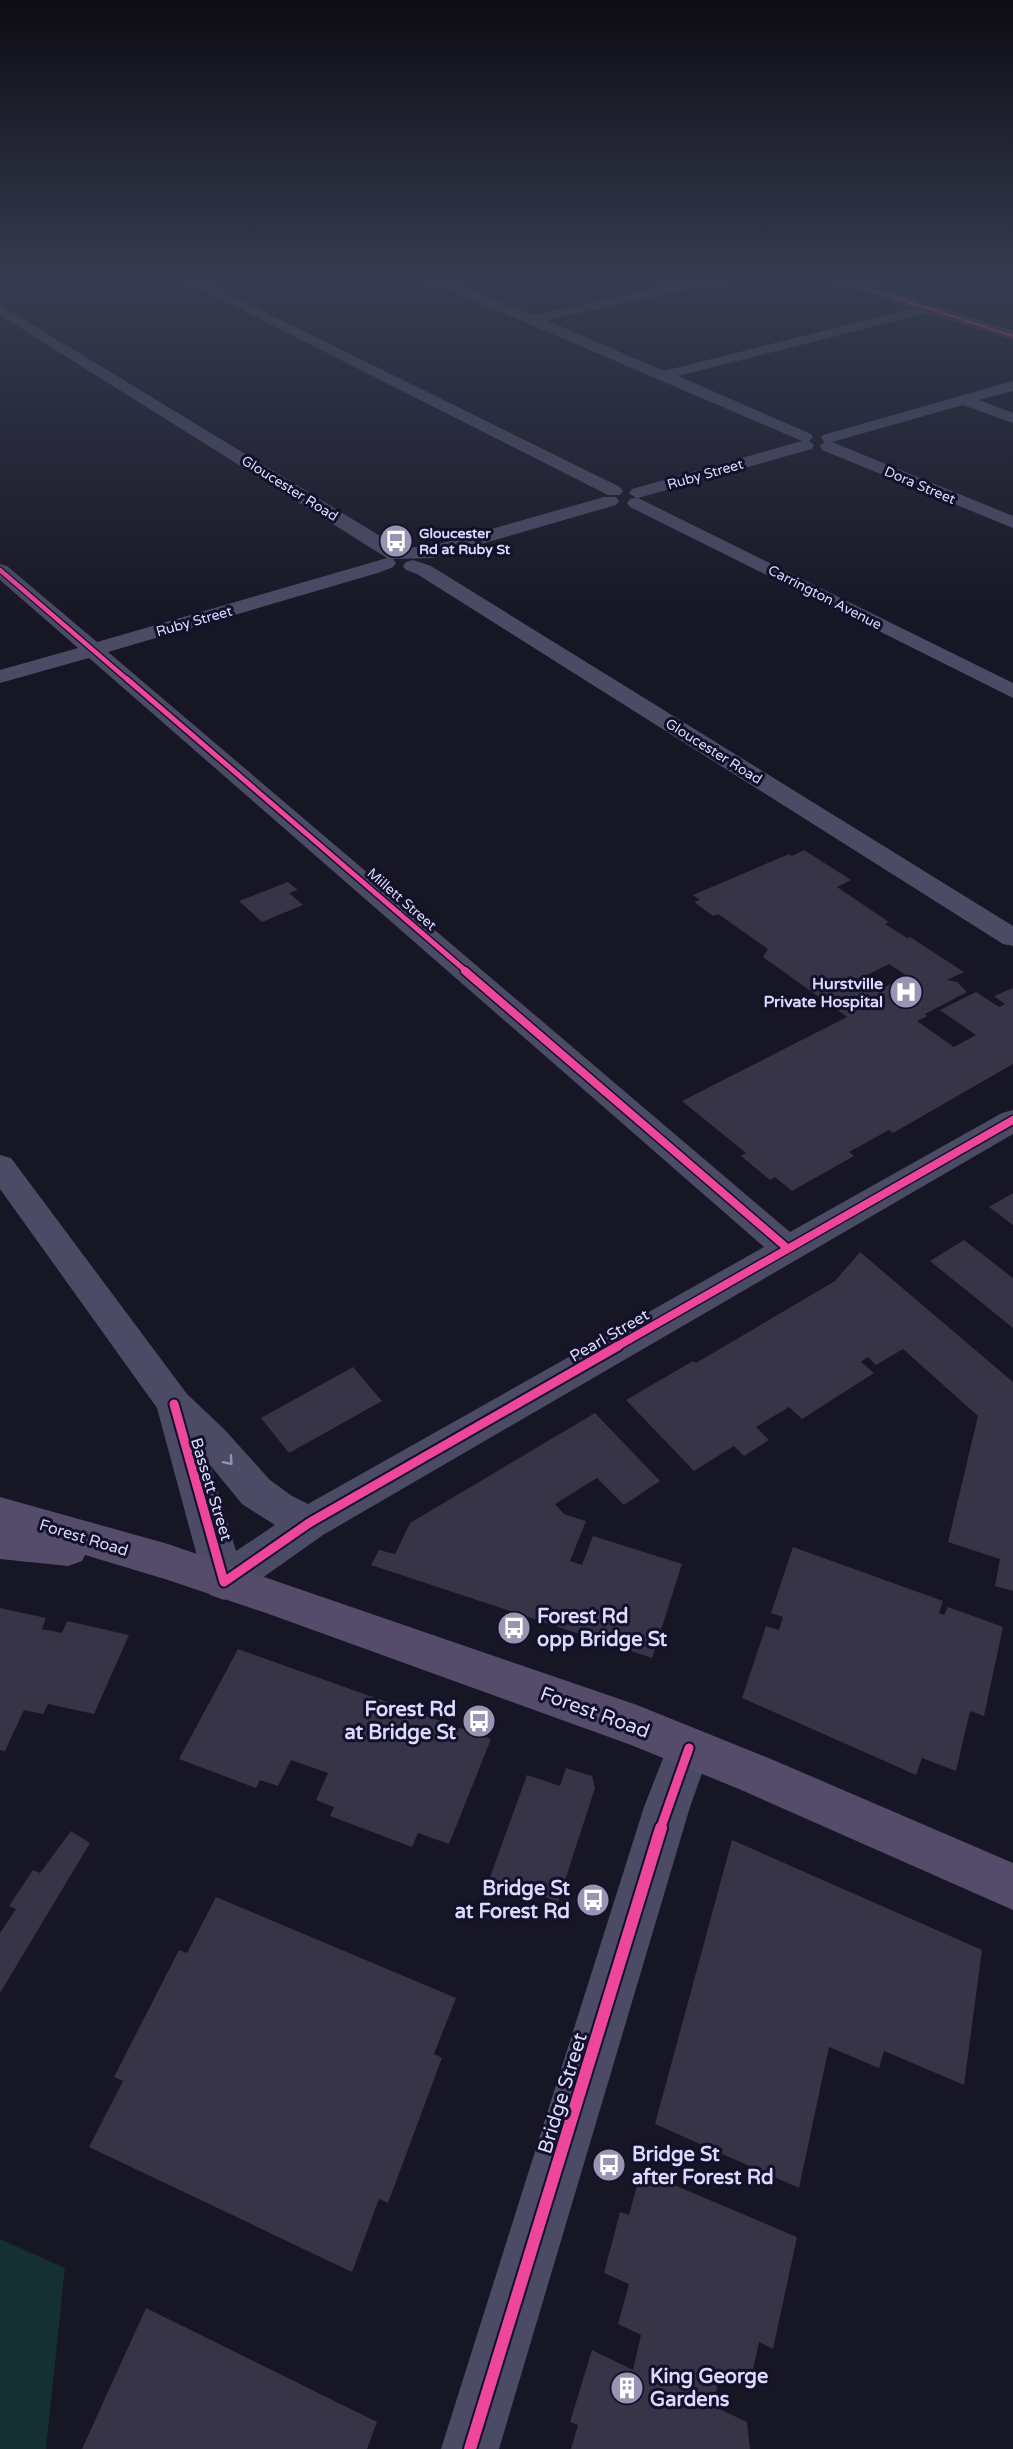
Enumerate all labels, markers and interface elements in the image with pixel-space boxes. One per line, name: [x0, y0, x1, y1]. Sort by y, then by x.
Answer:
street label: Gloucester Road: [238, 452, 341, 525]
street label: Ruby Street: [665, 455, 746, 493]
street label: Dora Street: [882, 463, 959, 508]
bus stop icon: Gloucester Rd at Ruby St: [378, 523, 414, 559]
place label: Gloucester Rd at Ruby St: [419, 525, 511, 558]
street label: Carrington Avenue: [765, 561, 884, 633]
street label: Ruby Street: [154, 602, 235, 640]
street label: Gloucester Road: [662, 715, 765, 788]
street label: Millett Street: [364, 865, 440, 934]
place label: Hurstville Private Hospital: [763, 974, 883, 1012]
hospital icon: Hurstville Private Hospital: [888, 974, 924, 1010]
street label: Pearl Street: [566, 1305, 653, 1367]
street label: Bassett Street: [186, 1435, 236, 1543]
one-way arrow: [222, 1454, 233, 1465]
street label: Forest Road: [37, 1515, 131, 1561]
place label: Forest Rd opp Bridge St: [537, 1605, 668, 1652]
bus stop icon: Forest Rd opp Bridge St: [496, 1610, 532, 1646]
street label: Forest Road: [537, 1682, 653, 1744]
place label: Forest Rd at Bridge St: [345, 1698, 456, 1745]
bus stop icon: Forest Rd at Bridge St: [461, 1703, 497, 1739]
place label: Bridge St at Forest Rd: [455, 1877, 570, 1924]
bus stop icon: Bridge St at Forest Rd: [575, 1882, 611, 1918]
street label: Bridge Street: [533, 2030, 593, 2157]
place label: Bridge St after Forest Rd: [632, 2143, 774, 2190]
bus stop icon: Bridge St after Forest Rd: [591, 2147, 627, 2183]
place label: King George Gardens: [650, 2365, 768, 2412]
building icon: King George Gardens: [609, 2370, 645, 2406]

